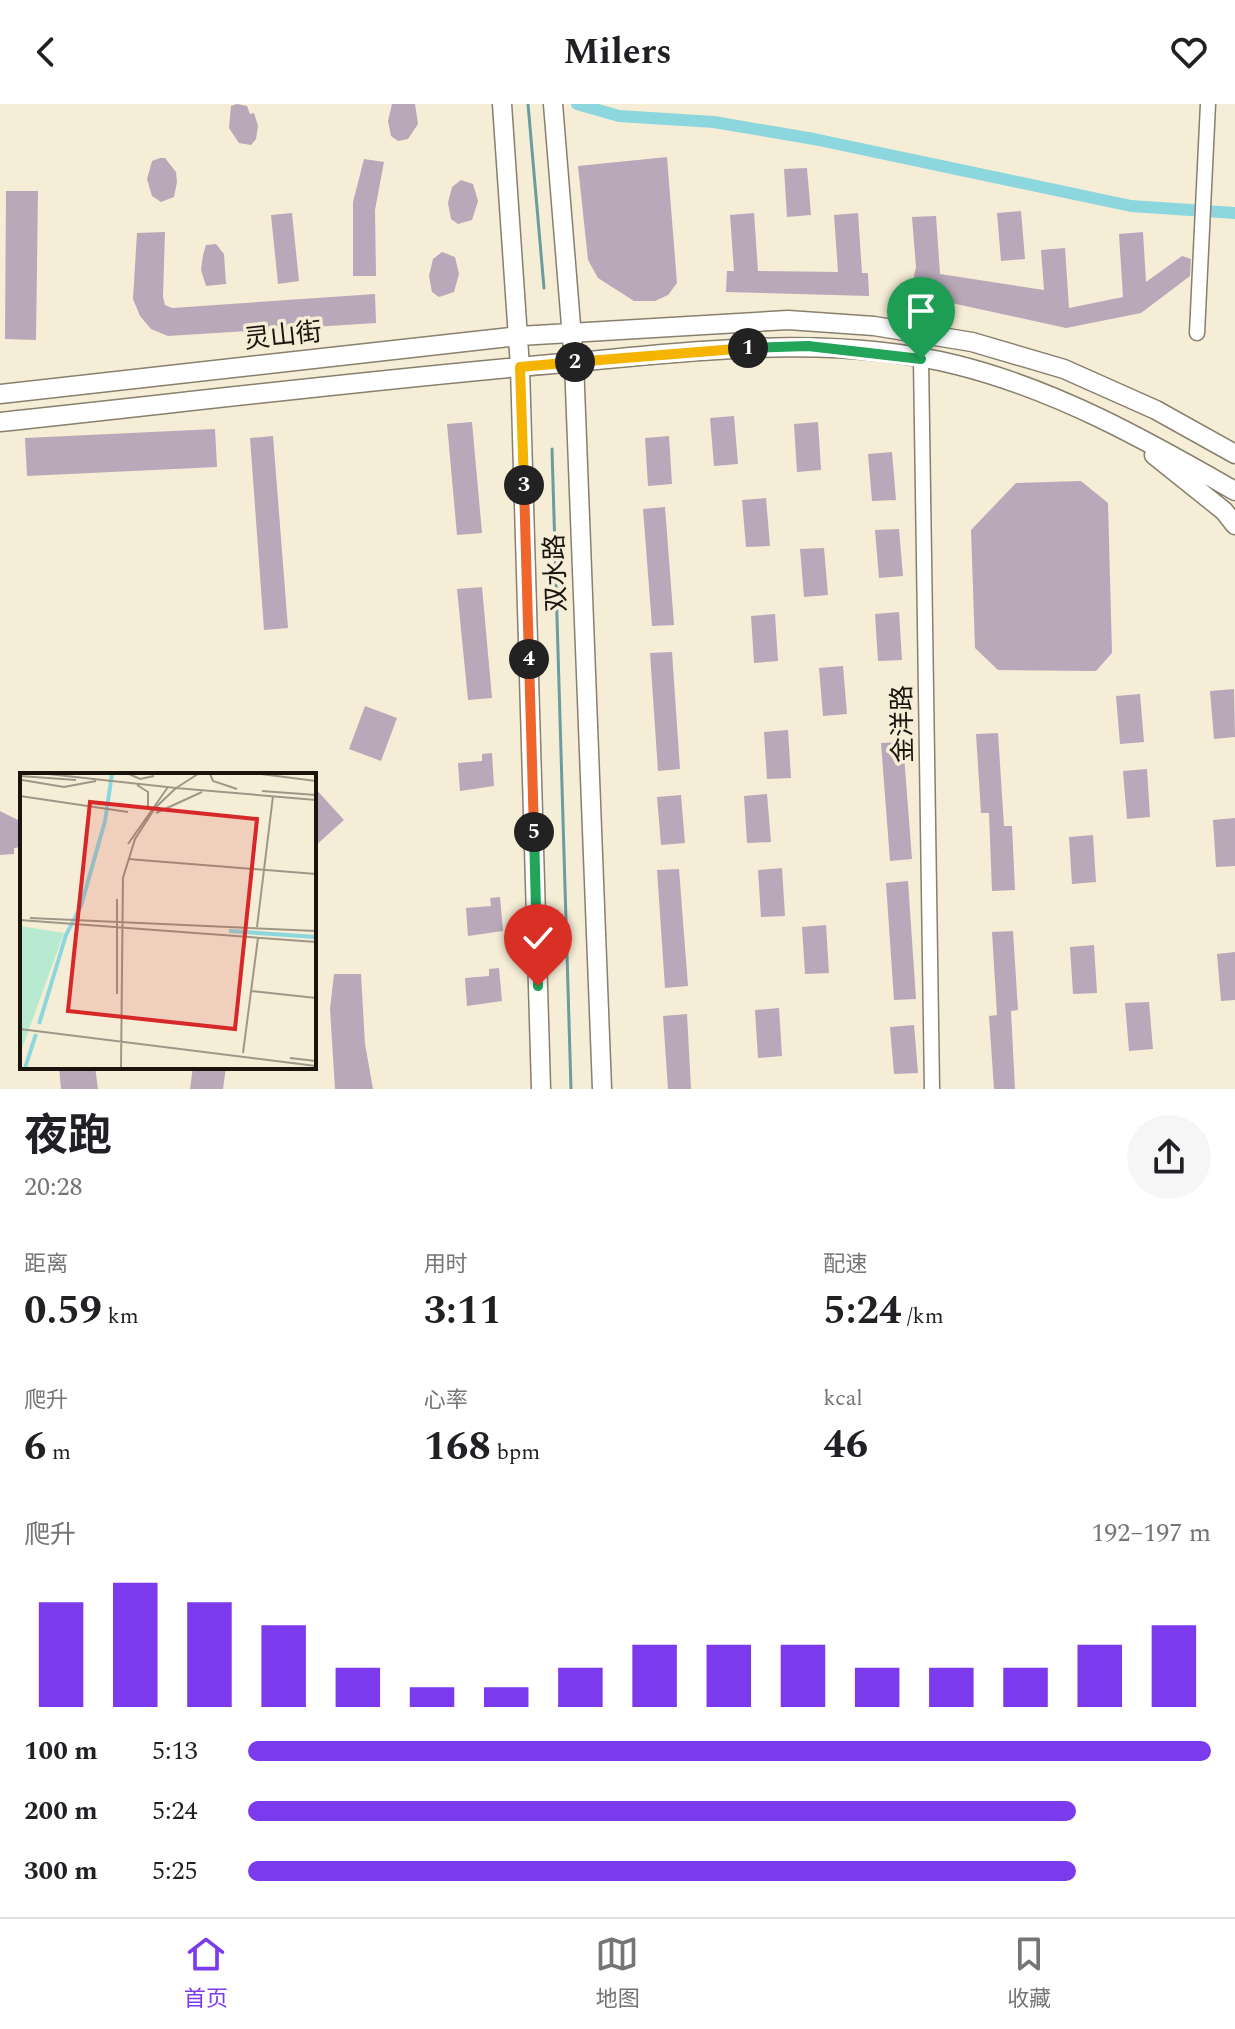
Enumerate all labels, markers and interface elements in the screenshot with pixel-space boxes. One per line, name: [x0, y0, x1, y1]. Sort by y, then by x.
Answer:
text: Milers: [563, 25, 672, 80]
icon: back: [24, 30, 68, 74]
icon: heart: [1167, 30, 1211, 74]
pin: [887, 277, 955, 359]
icon: arrive: [899, 289, 943, 333]
street label: 灵山街: [242, 312, 324, 360]
pin: 1: [728, 328, 768, 368]
text: 1: [742, 331, 754, 364]
pin: 2: [555, 342, 595, 382]
text: 2: [569, 345, 581, 378]
pin: 3: [504, 465, 544, 505]
text: 3: [518, 468, 530, 501]
street label: 双水路: [535, 533, 577, 613]
pin: 4: [509, 639, 549, 679]
text: 4: [523, 642, 535, 675]
street label: 金洋路: [882, 685, 924, 763]
inset map: [20, 773, 316, 1069]
pin: 5: [514, 812, 554, 852]
text: 5: [528, 815, 540, 848]
pin: [504, 904, 572, 986]
icon: check: [516, 916, 560, 960]
text: 夜跑: [24, 1103, 112, 1170]
button: share: [1127, 1115, 1211, 1199]
text: 20:28: [24, 1167, 83, 1207]
text: 距离: [24, 1248, 68, 1281]
text: 用时: [424, 1248, 468, 1281]
text: 配速: [823, 1248, 867, 1281]
text: 0.59: [24, 1281, 102, 1342]
text: 3:11: [424, 1281, 502, 1342]
text: 5:24: [823, 1281, 901, 1342]
text: km: [102, 1300, 139, 1333]
text: /km: [901, 1300, 944, 1333]
text: kcal: [823, 1382, 863, 1415]
text: 爬升: [24, 1384, 68, 1417]
text: 心率: [424, 1384, 468, 1417]
text: 46: [823, 1415, 868, 1476]
text: 6: [24, 1417, 46, 1478]
text: 168: [424, 1417, 491, 1478]
text: m: [46, 1436, 71, 1469]
text: bpm: [491, 1436, 540, 1469]
text: 192–197 m: [1091, 1513, 1211, 1553]
text: 爬升: [24, 1515, 76, 1555]
text: 100 m: [24, 1731, 98, 1771]
text: 5:13: [152, 1731, 198, 1771]
text: 200 m: [24, 1791, 98, 1831]
text: 5:24: [152, 1791, 198, 1831]
text: 300 m: [24, 1851, 98, 1891]
text: 5:25: [152, 1851, 198, 1891]
tab: 首页: [184, 1932, 228, 2016]
tab: 地图: [595, 1932, 639, 2016]
tab: 收藏: [1007, 1932, 1051, 2016]

